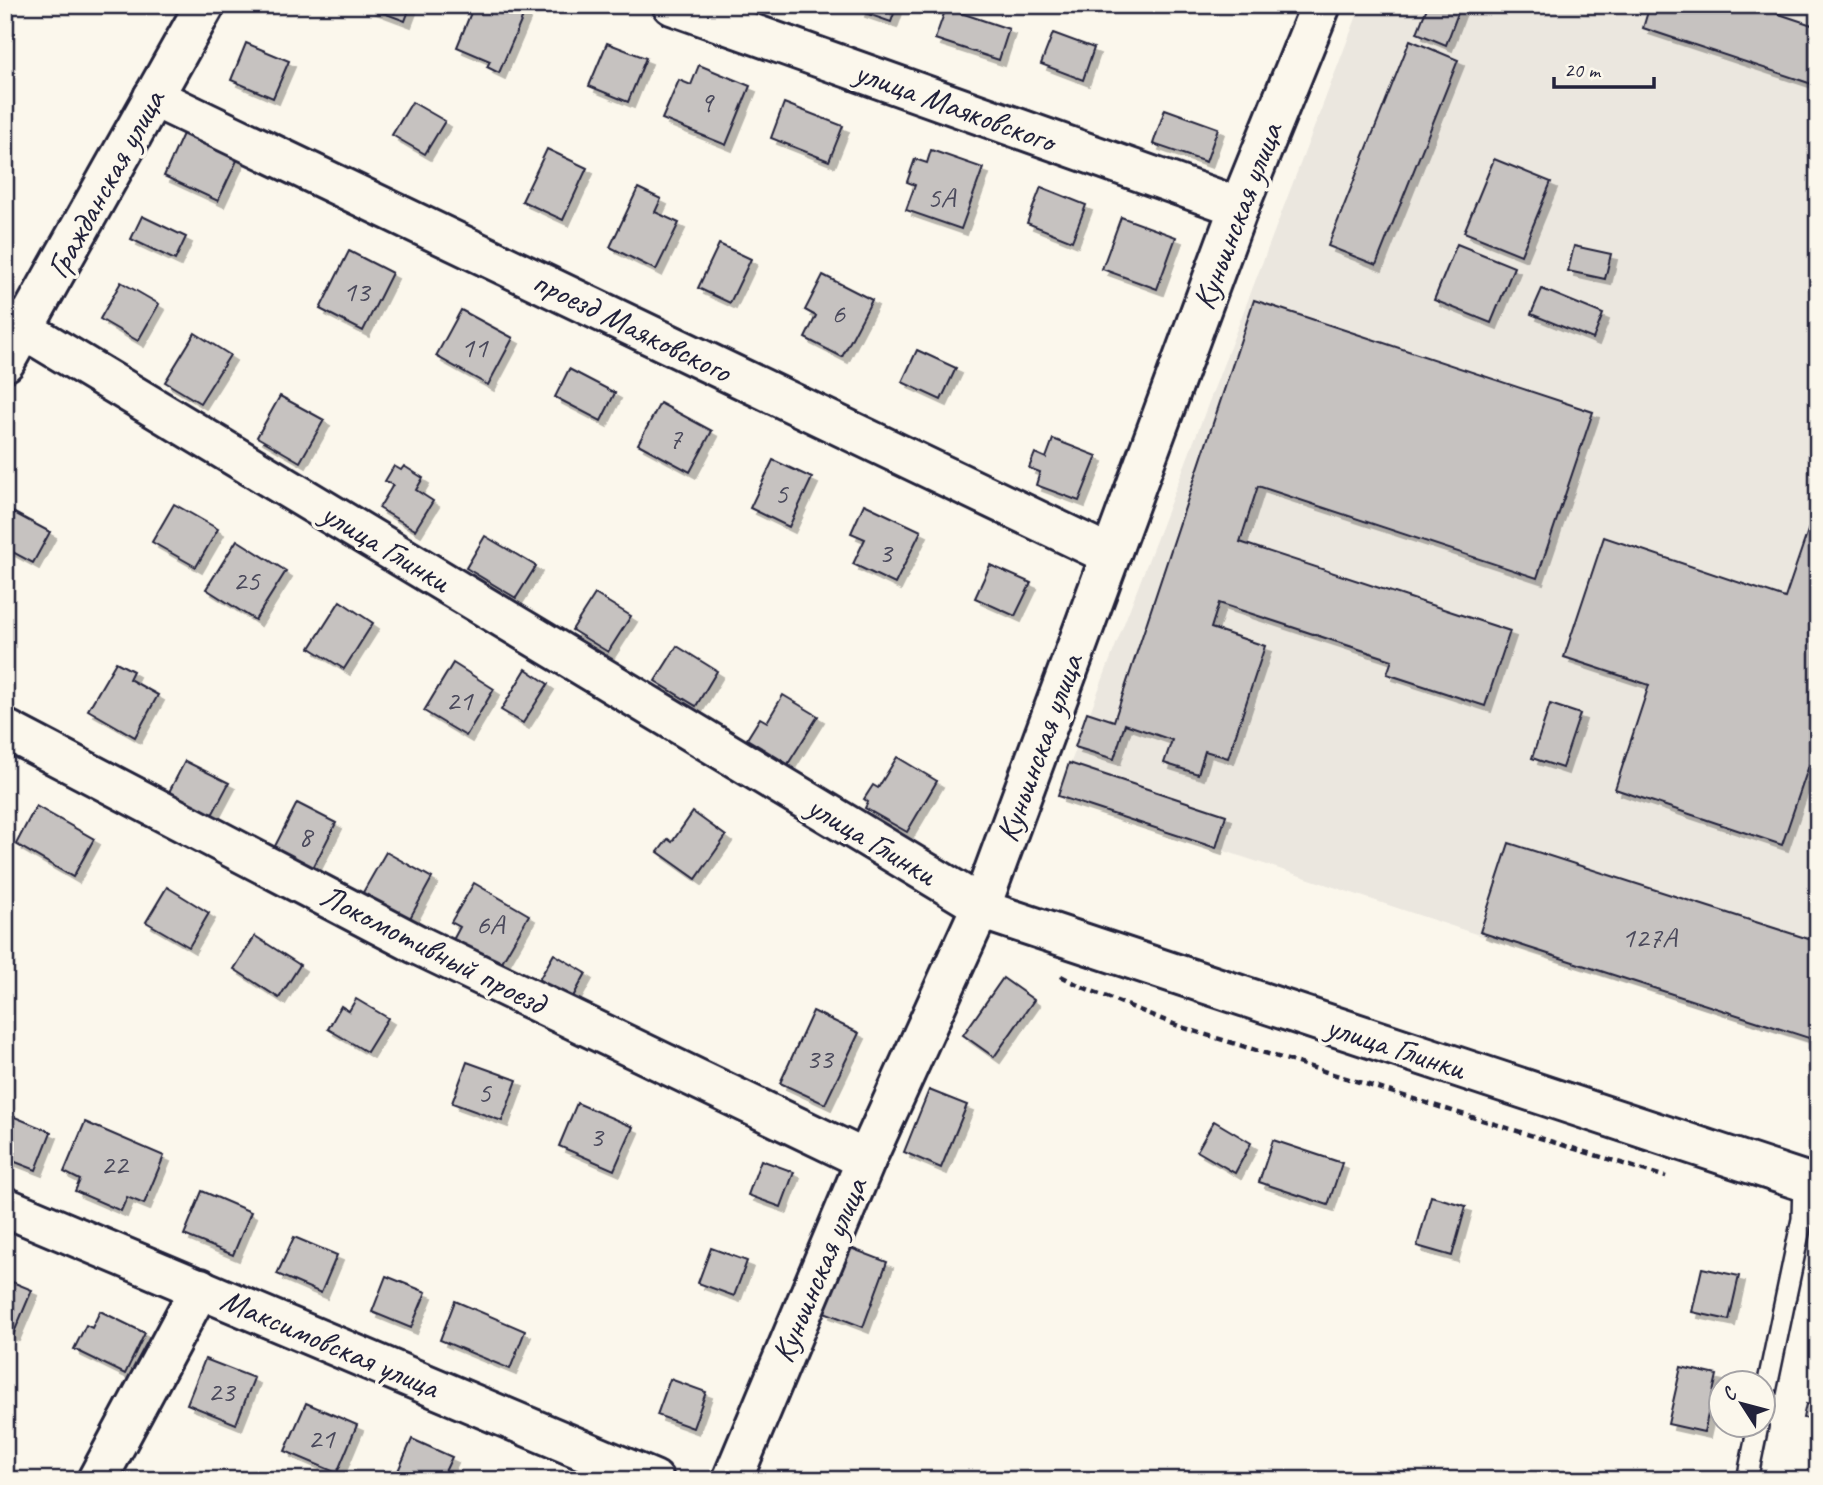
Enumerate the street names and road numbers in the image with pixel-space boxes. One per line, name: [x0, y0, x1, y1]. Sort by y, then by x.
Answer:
street label: улица Маяковского: [847, 50, 1064, 163]
street label: Гражданская улица: [36, 80, 175, 285]
street label: Куньинская улица: [1182, 114, 1293, 315]
street label: проезд Маяковского: [526, 260, 740, 393]
street label: улица Глинки: [312, 491, 460, 603]
street label: Куньинская улица: [986, 646, 1093, 847]
street label: улица Глинки: [798, 784, 946, 896]
street label: Локомотивный проезд: [313, 874, 556, 1025]
street label: улица Глинки: [1319, 1004, 1473, 1090]
street label: Куньинская улица: [761, 1169, 878, 1369]
street label: Максимовская улица: [215, 1278, 447, 1408]

